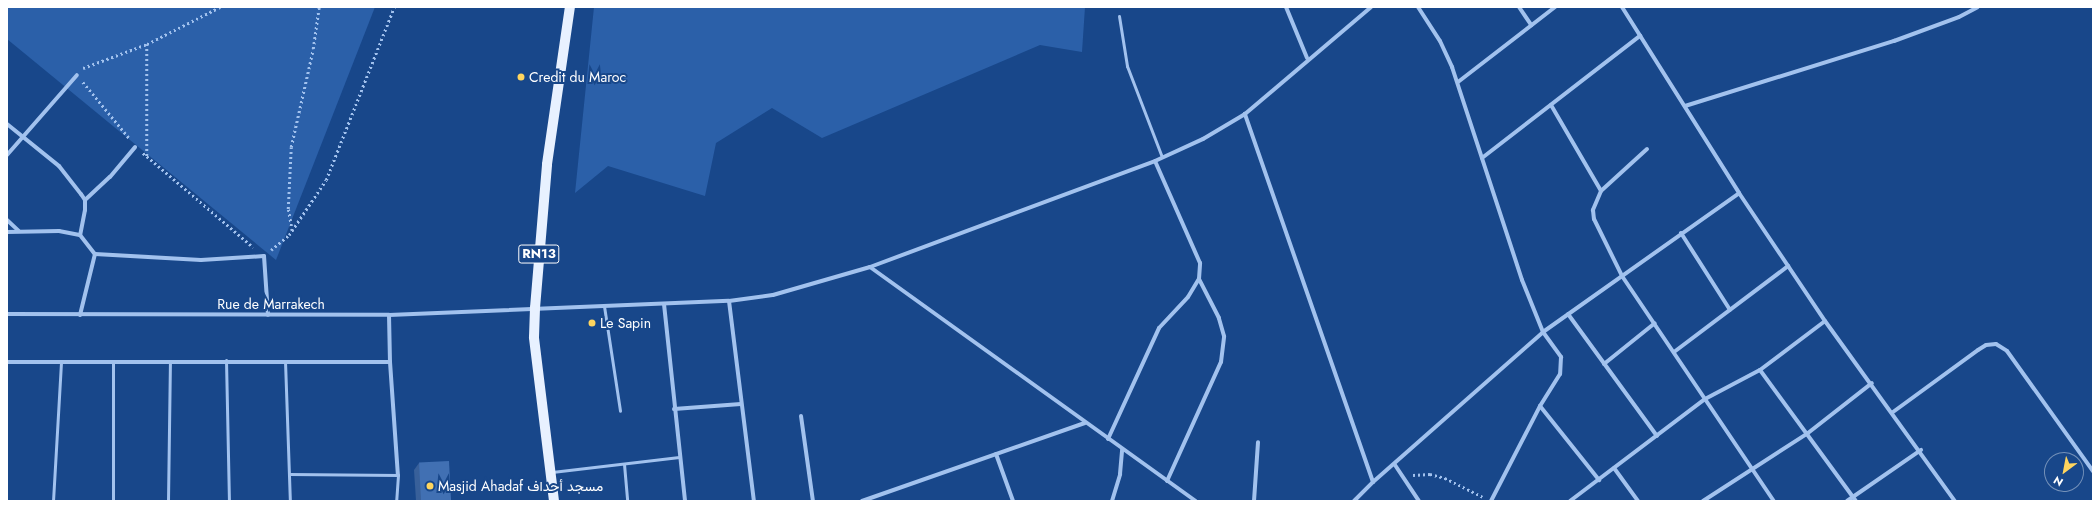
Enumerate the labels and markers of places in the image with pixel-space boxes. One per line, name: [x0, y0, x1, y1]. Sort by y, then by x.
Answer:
place label: Credit du Maroc: [529, 69, 626, 85]
marker: Credit du Maroc: [516, 72, 526, 82]
place label: Le Sapin: [600, 315, 651, 331]
marker: Le Sapin: [587, 318, 597, 328]
place label: Masjid Ahadaf مسجد أحداف: [438, 478, 603, 494]
marker: Masjid Ahadaf مسجد أحداف: [425, 481, 435, 491]

